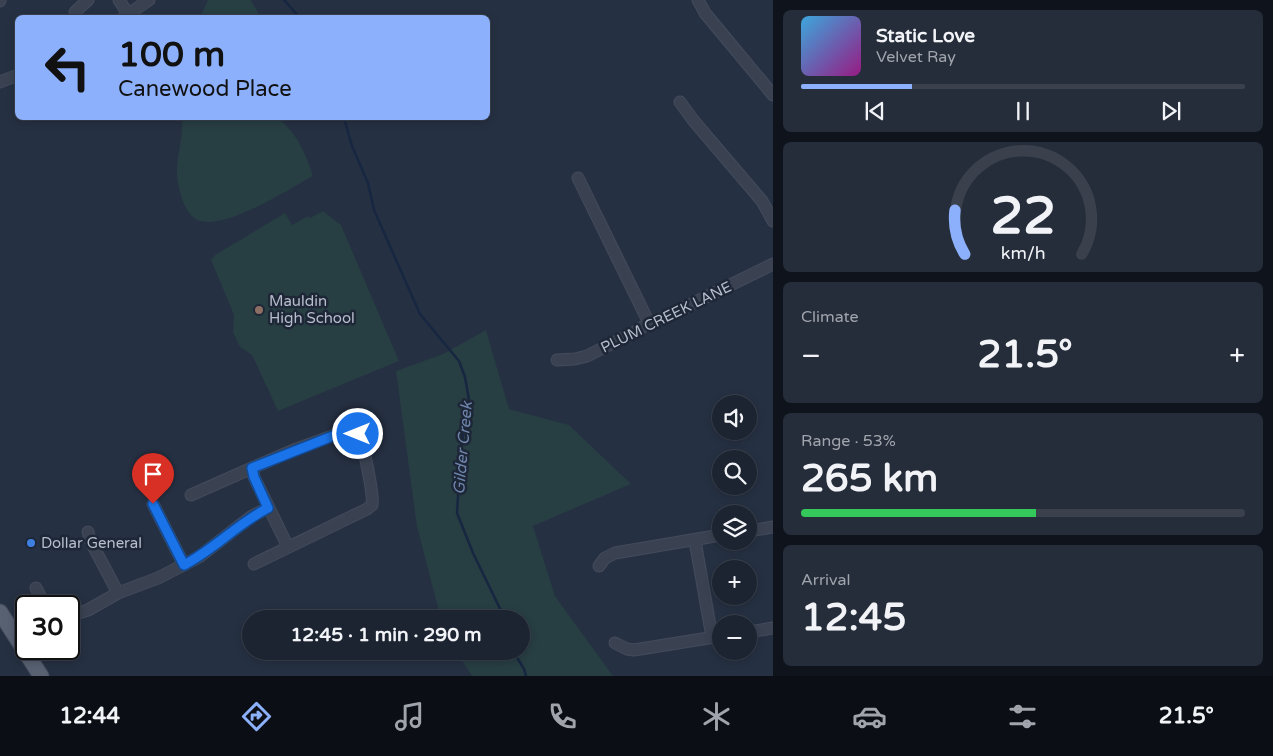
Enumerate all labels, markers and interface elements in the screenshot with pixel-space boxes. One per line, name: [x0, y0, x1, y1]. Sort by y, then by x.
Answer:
text: Static Love: [876, 25, 975, 47]
text: 100 m: [118, 34, 225, 76]
icon: left: [35, 35, 100, 100]
text: Velvet Ray: [876, 47, 956, 67]
text: Canewood Place: [118, 76, 292, 102]
icon: previous: [861, 97, 889, 125]
icon: pause: [1009, 97, 1037, 125]
icon: next: [1157, 97, 1185, 125]
text: 22: [990, 185, 1056, 248]
text: km/h: [1001, 243, 1045, 264]
street label: PLUM CREEK LANE: [598, 277, 734, 357]
place label: Mauldin High School: [269, 292, 355, 327]
marker: Mauldin High School: [253, 304, 265, 316]
text: Climate: [801, 307, 859, 327]
text: 21.5°: [978, 332, 1073, 378]
text: −: [801, 339, 821, 373]
text: +: [1229, 339, 1245, 373]
map controls: [712, 395, 757, 660]
button: sound: [712, 395, 757, 440]
water label: Gilder Creek: [449, 399, 477, 495]
position arrow: [331, 407, 383, 459]
text: Range · 53%: [801, 431, 896, 451]
button: search: [712, 450, 757, 495]
pin: [132, 453, 174, 504]
text: 265 km: [801, 456, 938, 502]
icon: arrive: [139, 460, 167, 488]
button: layers: [712, 505, 757, 550]
place label: Dollar General: [41, 534, 142, 552]
marker: Dollar General: [25, 537, 37, 549]
button: +: [712, 560, 757, 605]
text: Arrival: [801, 570, 850, 590]
speed limit sign: 30: [15, 595, 80, 660]
text: 12:45: [801, 595, 906, 641]
button: −: [712, 615, 757, 660]
text: 12:45 · 1 min · 290 m: [290, 624, 482, 646]
icon: directions: [239, 699, 274, 734]
icon: music: [392, 699, 427, 734]
icon: phone: [545, 699, 580, 734]
icon: climate: [699, 699, 734, 734]
icon: car: [852, 699, 887, 734]
icon: filters: [1005, 699, 1040, 734]
text: 12:44: [59, 703, 120, 729]
text: 21.5°: [1159, 703, 1214, 729]

